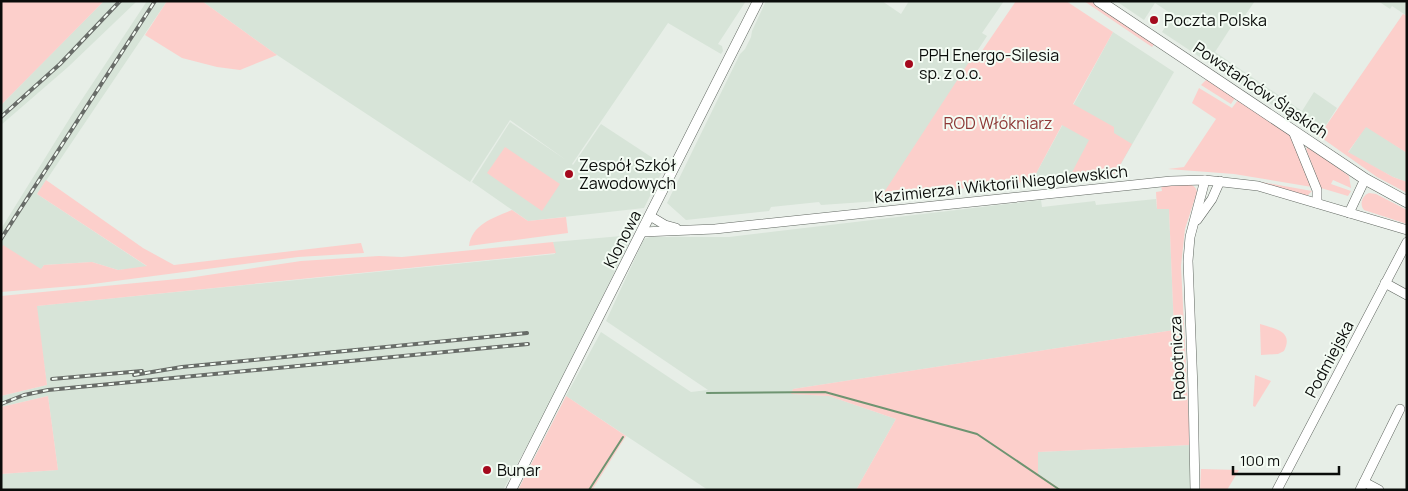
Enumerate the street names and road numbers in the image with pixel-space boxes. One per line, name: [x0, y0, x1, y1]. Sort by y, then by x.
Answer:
street label: Powstańców Śląskich: [1189, 37, 1333, 143]
street label: Kazimierza i Wiktorii Niegolewskich: [873, 160, 1129, 208]
street label: Klonowa: [598, 206, 646, 272]
street label: Robotnicza: [1164, 316, 1190, 400]
street label: Podmiejska: [1299, 317, 1359, 401]

